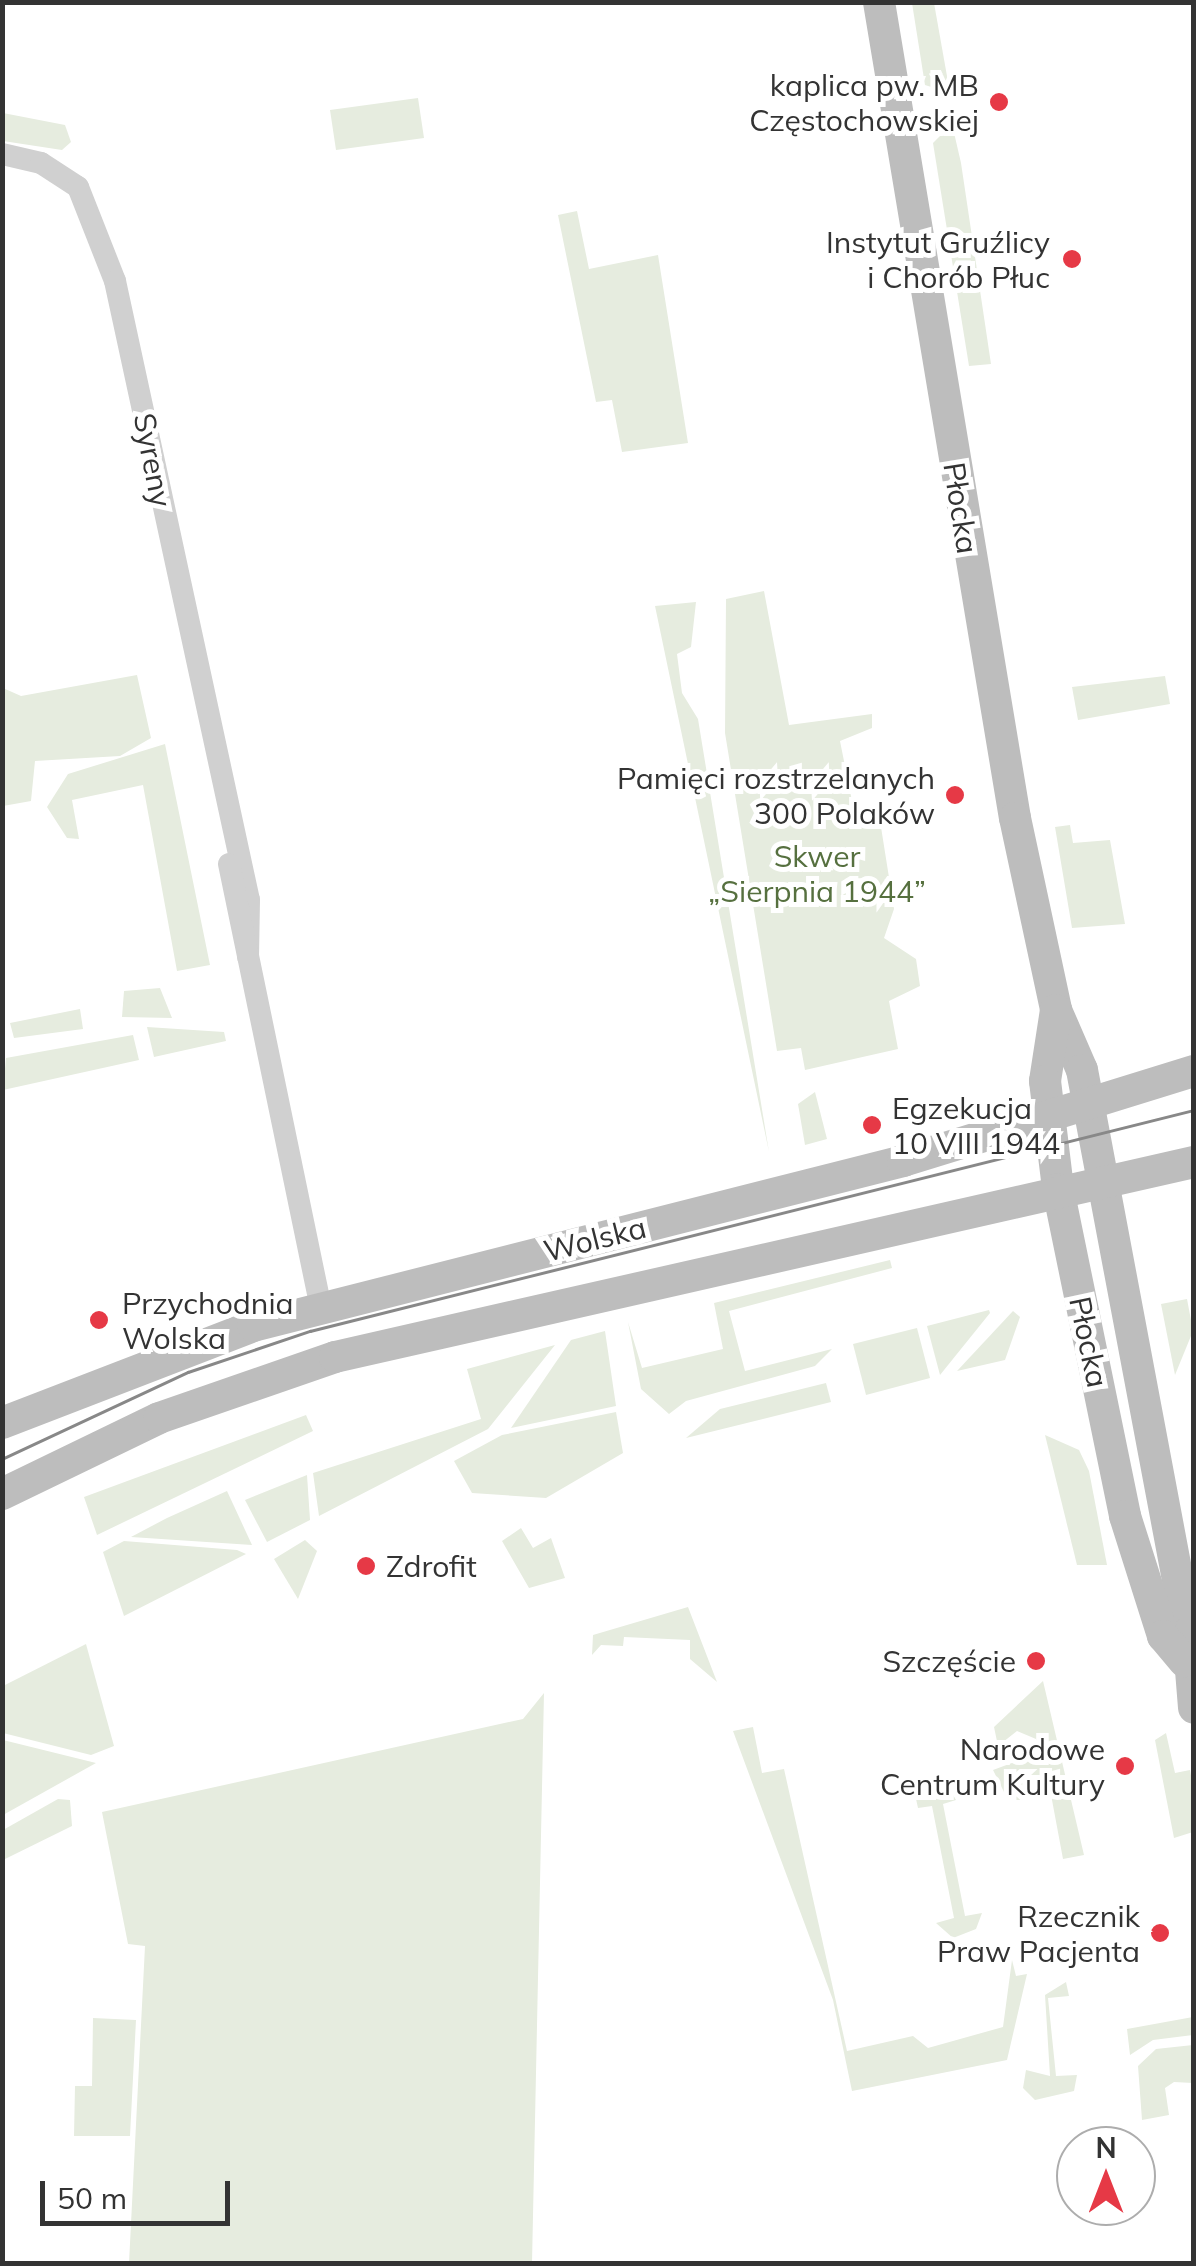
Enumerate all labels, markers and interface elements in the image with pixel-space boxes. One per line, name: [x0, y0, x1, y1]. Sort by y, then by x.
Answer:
place label: kaplica pw. MB Częstochowskiej: [749, 67, 979, 138]
marker: kaplica pw. MB Częstochowskiej: [988, 91, 1010, 113]
place label: Instytut Gruźlicy i Chorób Płuc: [826, 224, 1050, 294]
marker: Instytut Gruźlicy i Chorób Płuc: [1059, 246, 1085, 272]
street label: Syreny: [126, 410, 180, 510]
street label: Płocka: [936, 460, 986, 556]
place label: Pamięci rozstrzelanych 300 Polaków: [617, 760, 935, 830]
marker: Pamięci rozstrzelanych 300 Polaków: [944, 784, 966, 806]
park label: Skwer „Sierpnia 1944”: [708, 838, 926, 908]
place label: Egzekucja 10 VIII 1944: [892, 1090, 1060, 1160]
marker: Egzekucja 10 VIII 1944: [861, 1114, 883, 1136]
street label: Wolska: [540, 1209, 650, 1269]
place label: Przychodnia Wolska: [122, 1285, 294, 1356]
street label: Płocka: [1062, 1293, 1116, 1391]
marker: Przychodnia Wolska: [86, 1307, 112, 1333]
place label: Zdrofit: [386, 1548, 477, 1584]
marker: Zdrofit: [355, 1555, 377, 1577]
place label: Szczęście: [882, 1643, 1016, 1679]
marker: Szczęście: [1025, 1650, 1047, 1672]
place label: Narodowe Centrum Kultury: [880, 1731, 1105, 1802]
marker: Narodowe Centrum Kultury: [1114, 1755, 1136, 1777]
place label: Rzecznik Praw Pacjenta: [937, 1898, 1140, 1968]
marker: Rzecznik Praw Pacjenta: [1149, 1922, 1171, 1944]
north arrow: [1056, 2126, 1156, 2226]
text: N: [1095, 2130, 1117, 2165]
scale bar: [45, 2161, 235, 2223]
text: 50 m: [57, 2179, 127, 2217]

